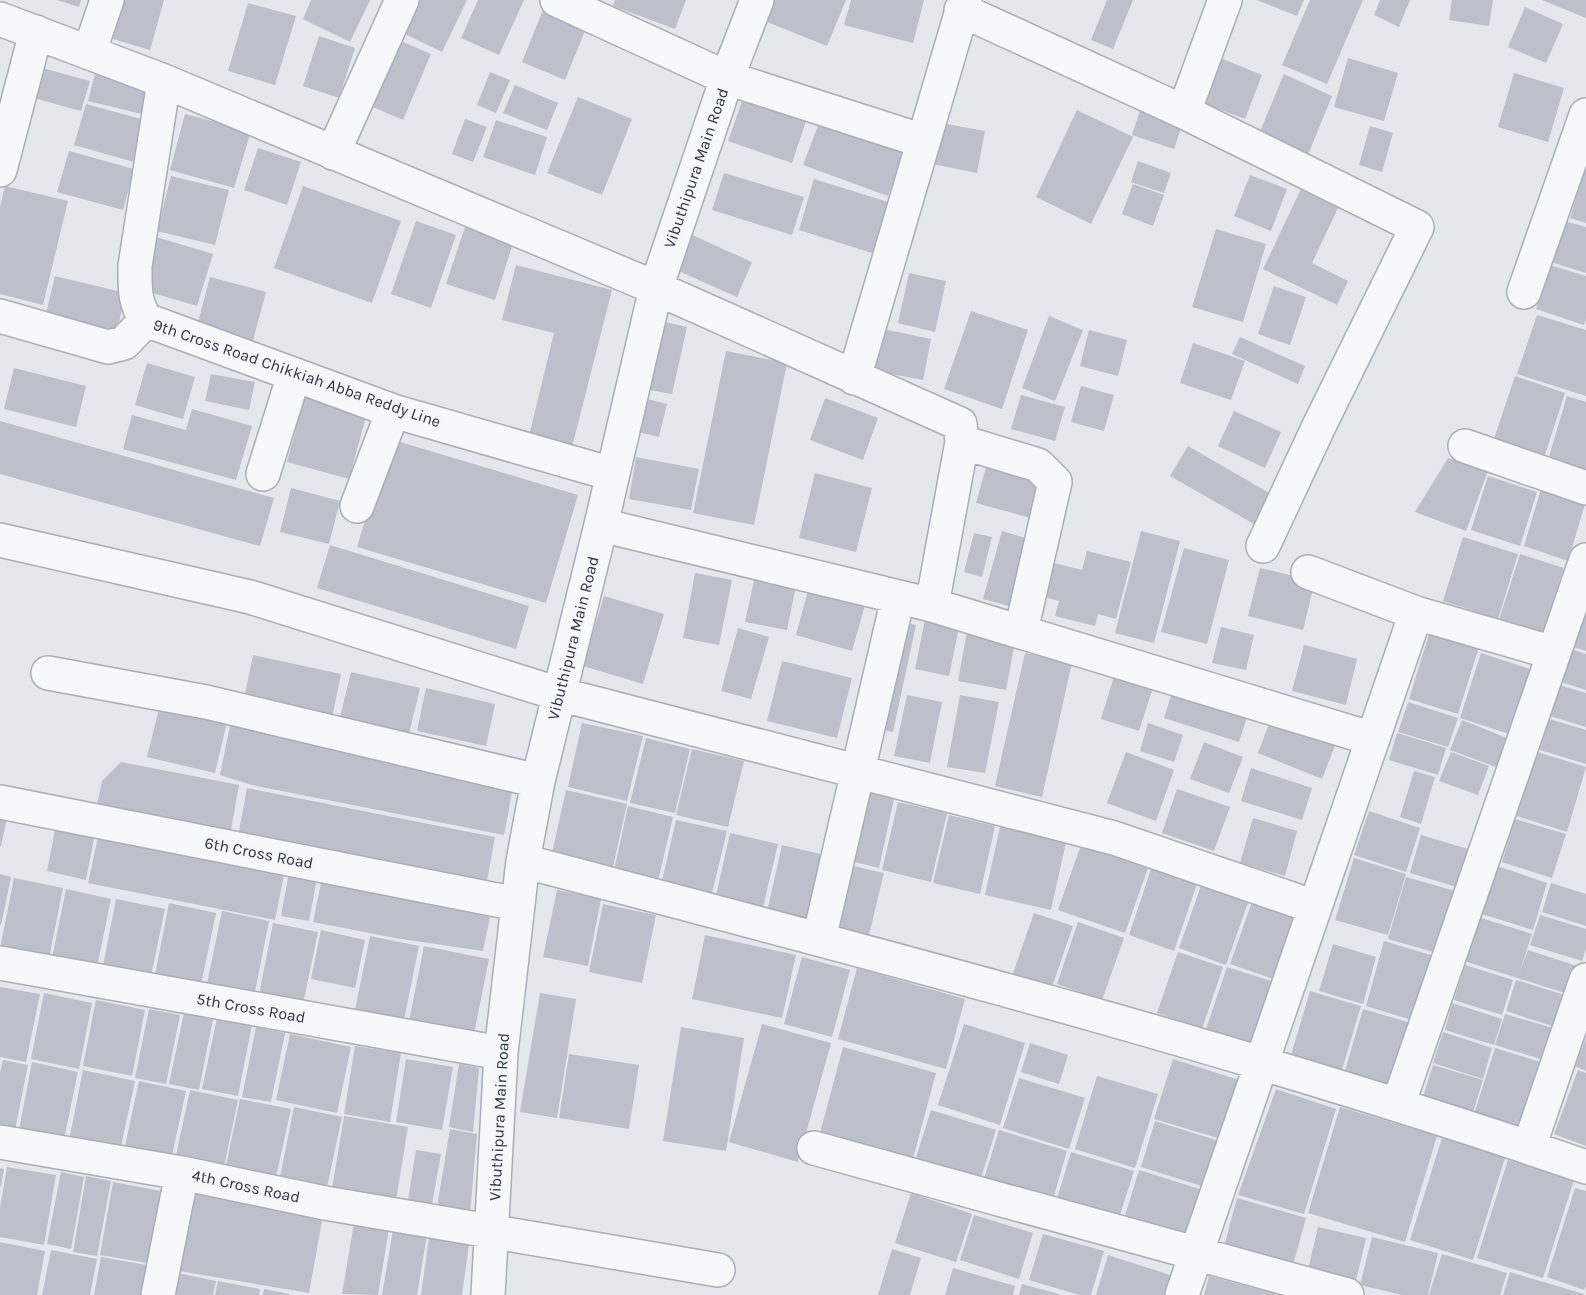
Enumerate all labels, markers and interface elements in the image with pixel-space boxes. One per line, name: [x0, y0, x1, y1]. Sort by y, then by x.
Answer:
street label: Vibuthipura Main Road: [660, 85, 732, 251]
street label: 9th Cross Road Chikkiah Abba Reddy Line: [151, 315, 443, 431]
street label: Vibuthipura Main Road: [543, 554, 603, 722]
street label: 6th Cross Road: [203, 833, 315, 873]
street label: 5th Cross Road: [195, 989, 307, 1027]
street label: Vibuthipura Main Road: [485, 1033, 513, 1201]
street label: 4th Cross Road: [190, 1165, 302, 1207]

